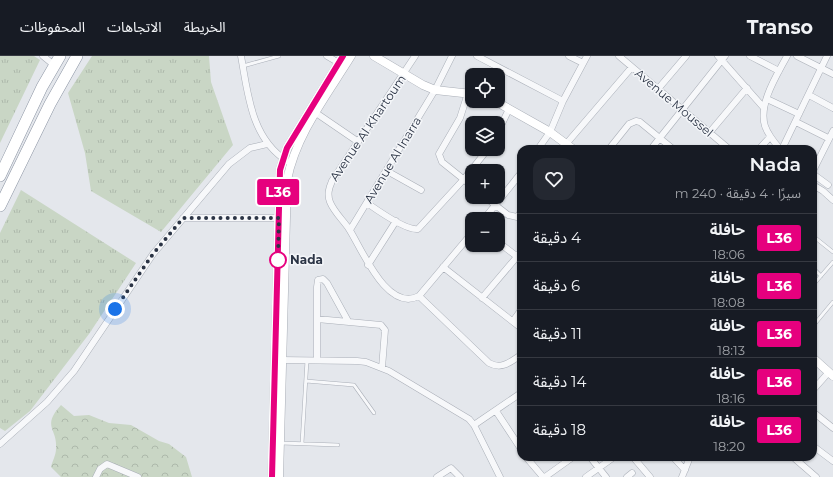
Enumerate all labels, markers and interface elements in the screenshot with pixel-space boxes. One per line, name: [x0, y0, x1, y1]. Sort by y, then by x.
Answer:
text: Transo: [747, 16, 813, 39]
text: المحفوظات: [20, 18, 85, 36]
text: الاتجاهات: [107, 18, 162, 36]
text: الخريطة: [184, 18, 226, 36]
street label: Avenue Moussel: [632, 65, 717, 140]
map controls: [465, 68, 505, 252]
button: locate: [465, 68, 505, 108]
street label: Avenue Al Khartoum: [326, 72, 409, 184]
street label: Avenue Al Inarra: [361, 114, 424, 206]
button: layers: [465, 116, 505, 156]
text: Nada: [749, 153, 801, 176]
button: heart: [533, 158, 575, 200]
button: +: [465, 164, 505, 204]
line badge: L36: [255, 179, 301, 205]
text: L36: [265, 183, 291, 201]
text: سيرًا · 4 دقيقة · 240 m: [675, 185, 801, 201]
button: −: [465, 212, 505, 252]
text: حافلة: [710, 220, 745, 239]
text: 4 دقيقة: [533, 228, 581, 247]
text: L36: [766, 229, 792, 247]
text: 18:06: [713, 246, 745, 262]
marker: Nada: [269, 251, 287, 269]
place label: Nada: [290, 252, 323, 267]
text: حافلة: [710, 268, 745, 287]
text: 6 دقيقة: [533, 276, 580, 295]
text: L36: [766, 277, 792, 295]
text: 18:08: [712, 294, 745, 310]
your location: [105, 299, 125, 319]
text: حافلة: [710, 316, 745, 335]
text: 11 دقيقة: [533, 324, 582, 343]
text: L36: [766, 325, 792, 343]
text: 18:13: [717, 342, 745, 358]
text: حافلة: [710, 364, 745, 383]
text: 14 دقيقة: [533, 372, 586, 391]
text: L36: [766, 373, 792, 391]
text: 18:16: [717, 390, 745, 406]
text: حافلة: [710, 412, 745, 431]
text: 18 دقيقة: [533, 420, 586, 439]
text: L36: [766, 421, 792, 439]
text: 18:20: [713, 438, 745, 454]

